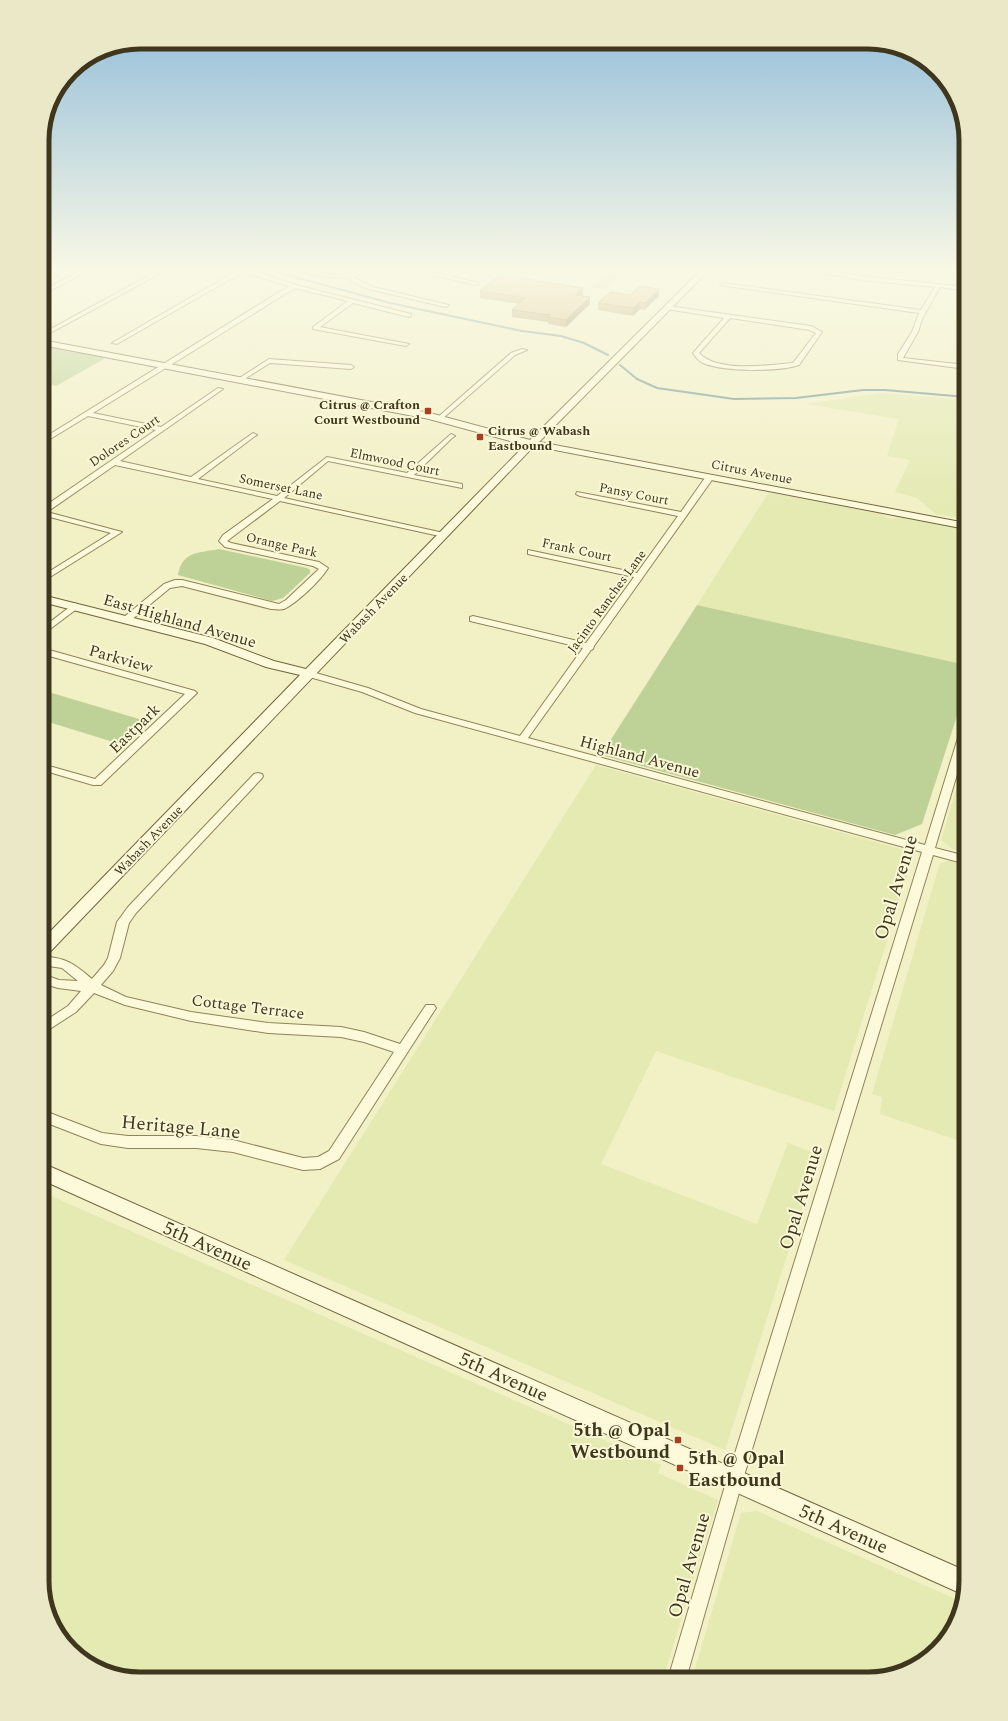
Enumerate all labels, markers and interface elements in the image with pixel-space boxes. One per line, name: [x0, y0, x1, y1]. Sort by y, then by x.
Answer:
place label: Citrus @ Crafton Court Westbound: [314, 395, 420, 430]
marker: Citrus @ Crafton Court Westbound: [423, 406, 433, 416]
street label: Dolores Court: [85, 409, 164, 472]
place label: Citrus @ Wabash Eastbound: [488, 421, 590, 456]
marker: Citrus @ Wabash Eastbound: [475, 432, 485, 442]
street label: Elmwood Court: [348, 443, 442, 481]
street label: Citrus Avenue: [709, 454, 794, 490]
street label: Somerset Lane: [237, 468, 324, 506]
street label: Pansy Court: [597, 477, 671, 511]
street label: Orange Park: [244, 527, 320, 563]
street label: Frank Court: [540, 533, 614, 567]
street label: Jacinto Ranches Lane: [562, 546, 651, 658]
street label: Wabash Avenue: [335, 569, 413, 649]
street label: East Highland Avenue: [100, 588, 259, 654]
street label: Parkview: [86, 638, 156, 680]
street label: Eastpark: [104, 698, 166, 759]
street label: Highland Avenue: [577, 729, 702, 785]
street label: Wabash Avenue: [110, 801, 188, 881]
street label: Opal Avenue: [867, 831, 926, 944]
street label: Cottage Terrace: [190, 988, 306, 1026]
street label: Heritage Lane: [120, 1108, 242, 1147]
street label: Opal Avenue: [772, 1141, 831, 1254]
street label: 5th Avenue: [158, 1214, 257, 1279]
street label: 5th Avenue: [454, 1345, 553, 1410]
place label: 5th @ Opal Westbound: [570, 1416, 670, 1467]
marker: 5th @ Opal Westbound: [673, 1435, 683, 1445]
place label: 5th @ Opal Eastbound: [688, 1444, 785, 1495]
marker: 5th @ Opal Eastbound: [675, 1463, 685, 1473]
street label: 5th Avenue: [794, 1497, 893, 1562]
street label: Opal Avenue: [661, 1509, 718, 1622]

